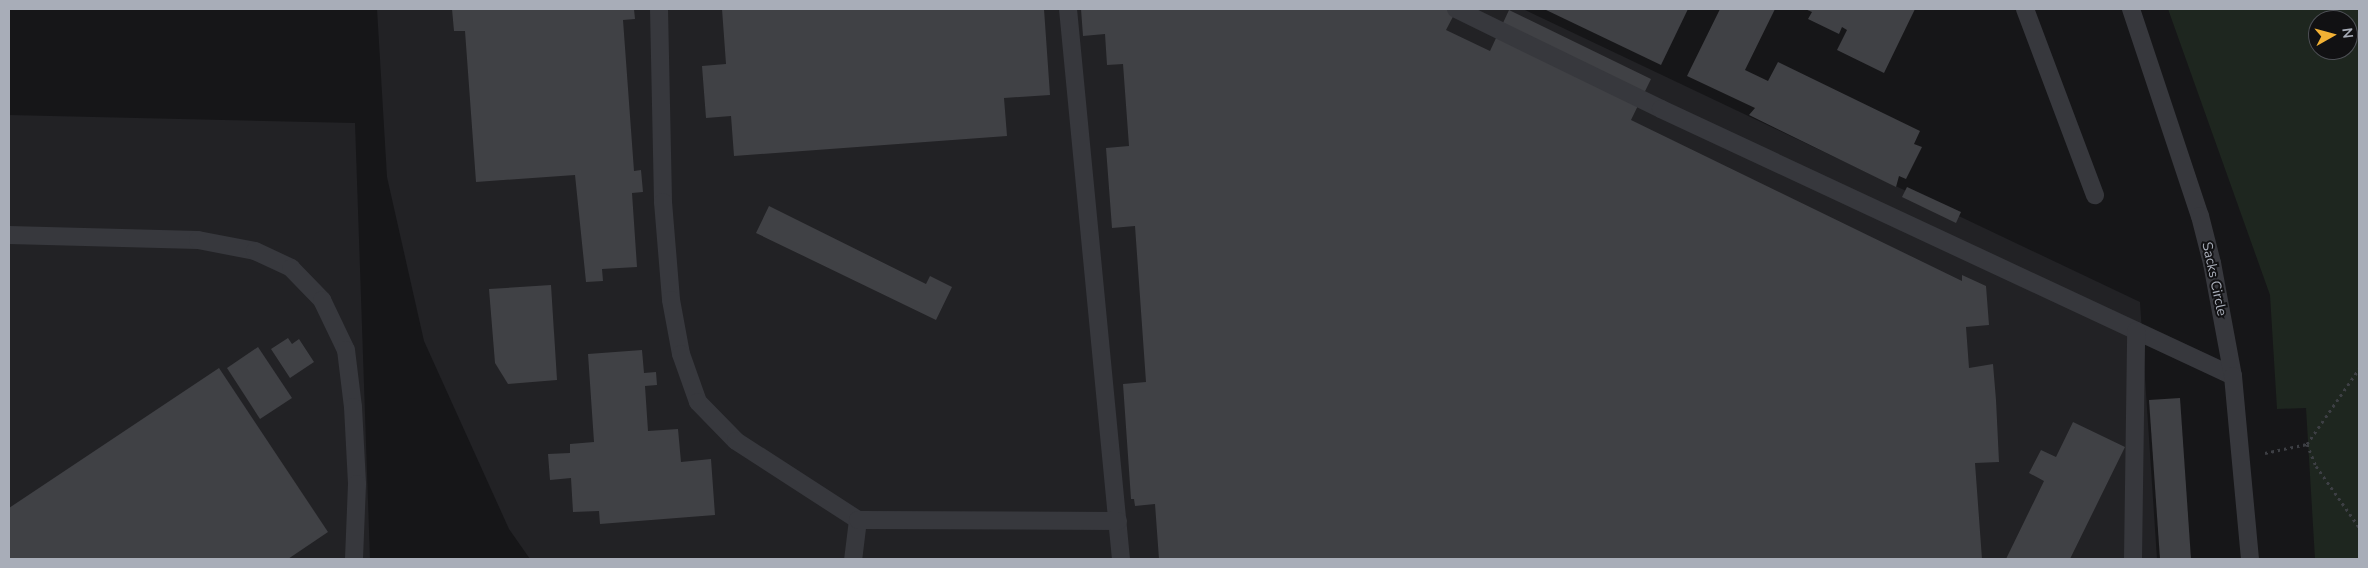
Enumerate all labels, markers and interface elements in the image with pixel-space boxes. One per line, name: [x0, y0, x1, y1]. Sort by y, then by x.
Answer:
north arrow: [2308, 10, 2358, 60]
text: N: [2337, 27, 2357, 40]
street label: Sacks Circle: [2198, 240, 2230, 318]

